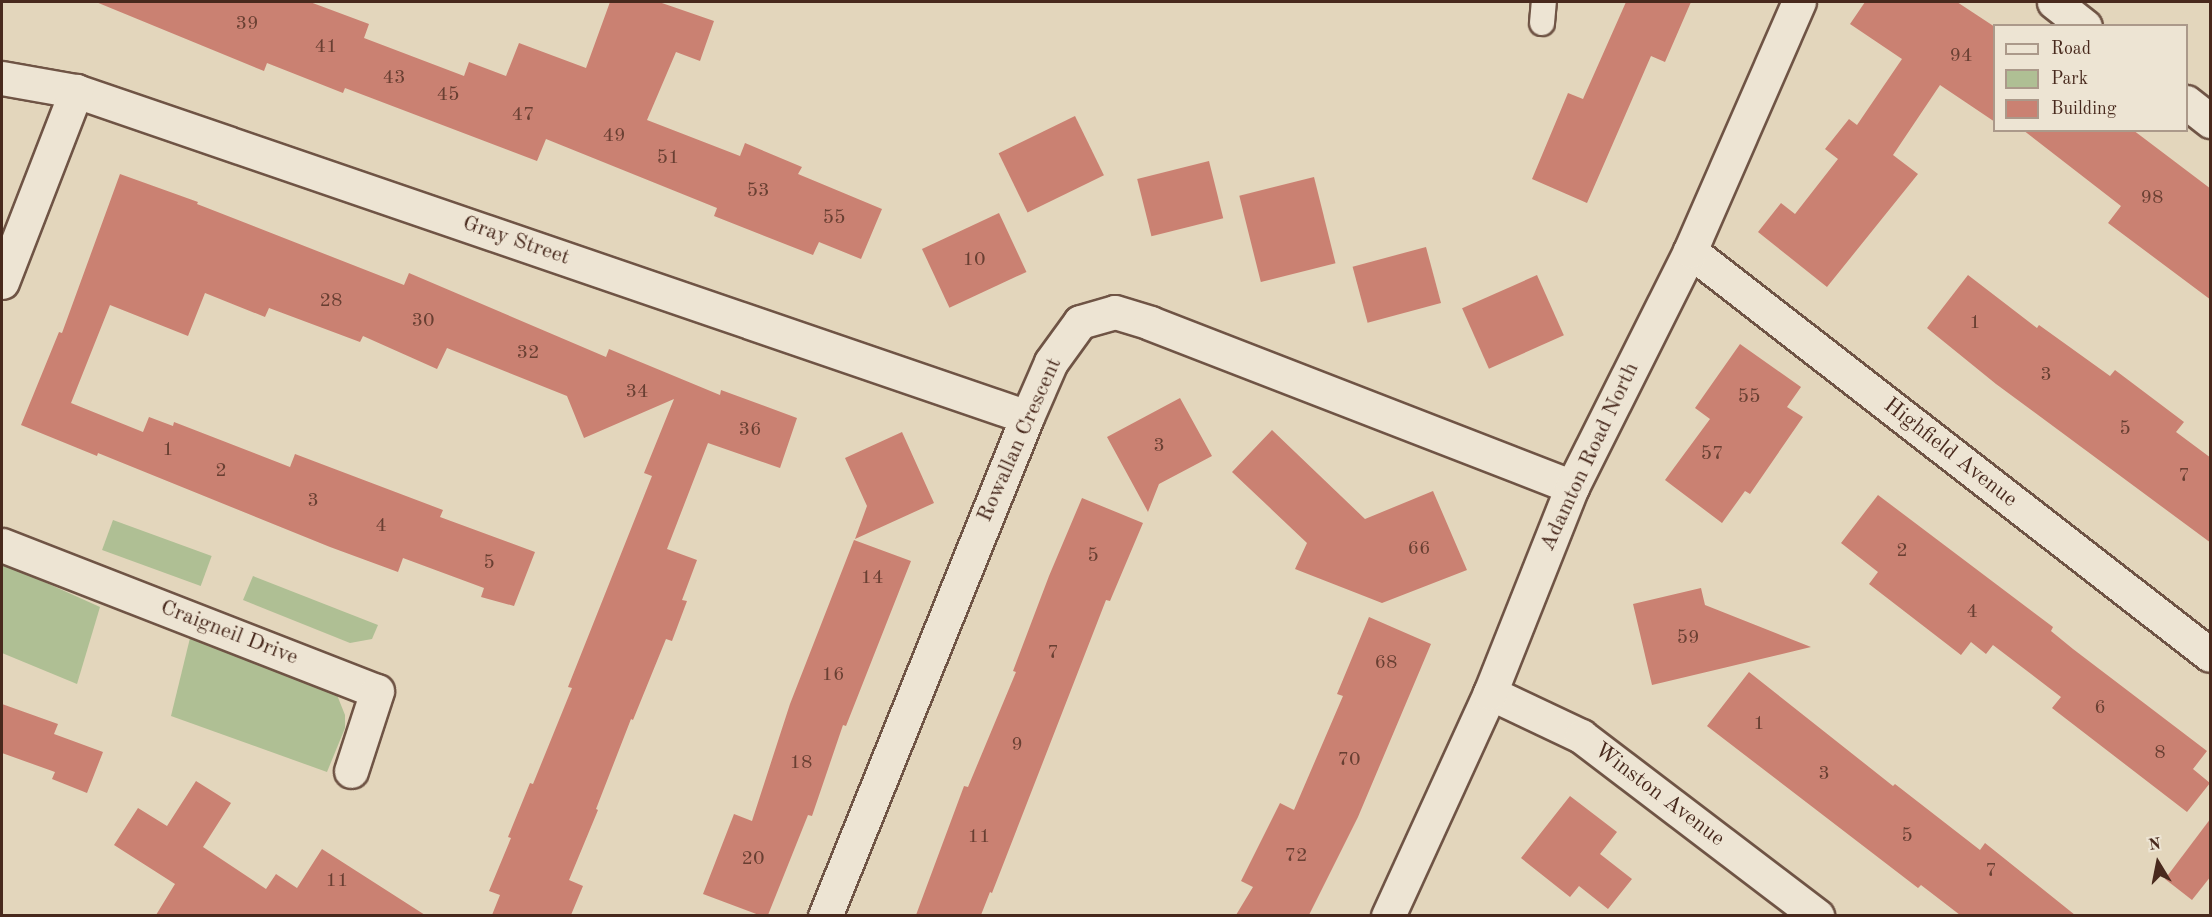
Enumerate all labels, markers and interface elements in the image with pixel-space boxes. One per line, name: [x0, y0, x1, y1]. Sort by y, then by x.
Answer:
house number: 39: [235, 12, 259, 36]
legend: [1993, 24, 2188, 132]
house number: 41: [314, 35, 338, 59]
text: Road: [2051, 40, 2091, 58]
house number: 94: [1949, 44, 1973, 68]
house number: 43: [382, 66, 406, 90]
text: Park: [2051, 70, 2088, 88]
house number: 45: [436, 83, 460, 107]
text: Building: [2051, 100, 2116, 118]
house number: 47: [511, 103, 535, 127]
house number: 49: [602, 124, 626, 148]
house number: 51: [656, 146, 680, 170]
house number: 53: [746, 179, 770, 203]
house number: 98: [2140, 186, 2164, 210]
house number: 55: [822, 206, 846, 230]
street label: Gray Street: [459, 210, 573, 272]
house number: 10: [962, 248, 986, 272]
house number: 28: [319, 289, 343, 313]
house number: 30: [411, 309, 435, 333]
house number: 1: [1969, 311, 1981, 335]
house number: 32: [516, 341, 540, 365]
street label: Rowallan Crescent: [972, 354, 1068, 526]
street label: Adamton Road North: [1535, 359, 1645, 555]
house number: 3: [2040, 363, 2052, 387]
house number: 34: [625, 380, 649, 404]
house number: 55: [1737, 385, 1761, 409]
street label: Highfield Avenue: [1878, 393, 2022, 513]
house number: 5: [2119, 417, 2131, 441]
house number: 36: [738, 418, 762, 442]
house number: 3: [1153, 434, 1165, 458]
house number: 1: [162, 438, 174, 462]
house number: 57: [1700, 442, 1724, 466]
house number: 2: [215, 459, 227, 483]
house number: 7: [2178, 464, 2190, 488]
house number: 3: [307, 489, 319, 513]
house number: 4: [375, 514, 387, 538]
house number: 66: [1407, 537, 1431, 561]
house number: 2: [1896, 539, 1908, 563]
house number: 5: [1087, 544, 1099, 568]
house number: 5: [483, 551, 495, 575]
house number: 14: [860, 566, 884, 590]
street label: Craigneil Drive: [156, 595, 302, 671]
house number: 4: [1966, 600, 1978, 624]
house number: 59: [1676, 626, 1700, 650]
house number: 7: [1047, 641, 1059, 665]
house number: 68: [1374, 651, 1398, 675]
house number: 16: [821, 663, 845, 687]
house number: 6: [2094, 696, 2106, 720]
house number: 1: [1753, 712, 1765, 736]
house number: 9: [1011, 733, 1023, 757]
street label: Winston Avenue: [1589, 737, 1729, 853]
house number: 8: [2154, 741, 2166, 765]
house number: 70: [1337, 748, 1361, 772]
house number: 18: [789, 751, 813, 775]
house number: 3: [1818, 762, 1830, 786]
house number: 5: [1901, 824, 1913, 848]
house number: 11: [967, 825, 991, 849]
north arrow: [2128, 833, 2188, 893]
text: N: [2147, 836, 2162, 854]
house number: 72: [1284, 844, 1308, 868]
house number: 20: [741, 847, 765, 871]
house number: 7: [1985, 859, 1997, 883]
house number: 11: [325, 869, 349, 893]

